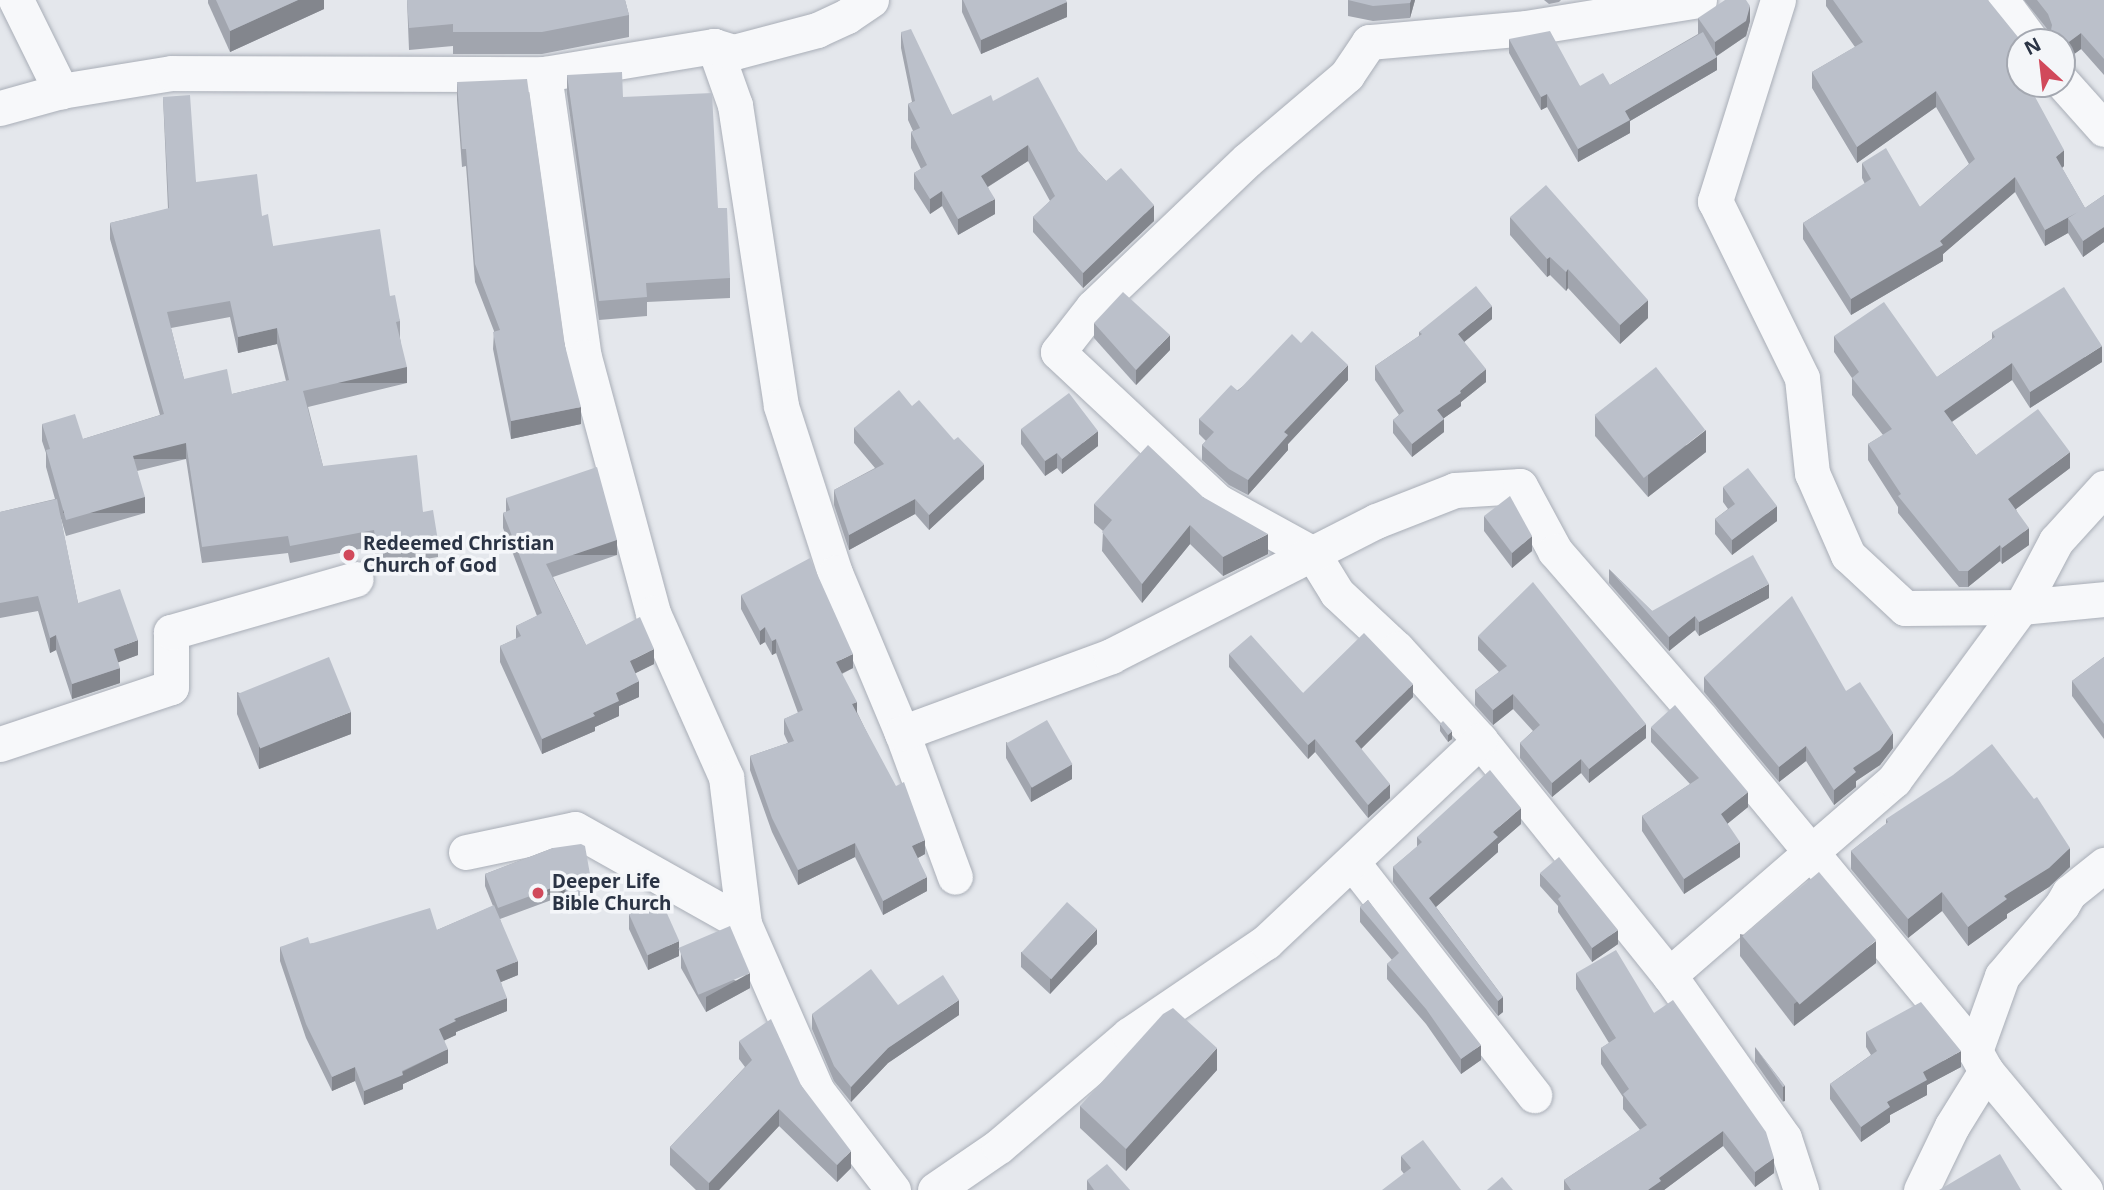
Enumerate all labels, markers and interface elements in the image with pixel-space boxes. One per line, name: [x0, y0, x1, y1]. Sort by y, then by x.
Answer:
north arrow: [2006, 28, 2076, 98]
text: N: [2020, 31, 2045, 61]
place label: Redeemed Christian Church of God: [363, 533, 554, 577]
marker: Redeemed Christian Church of God: [341, 547, 357, 563]
place label: Deeper Life Bible Church: [552, 871, 671, 915]
marker: Deeper Life Bible Church: [530, 885, 546, 901]

